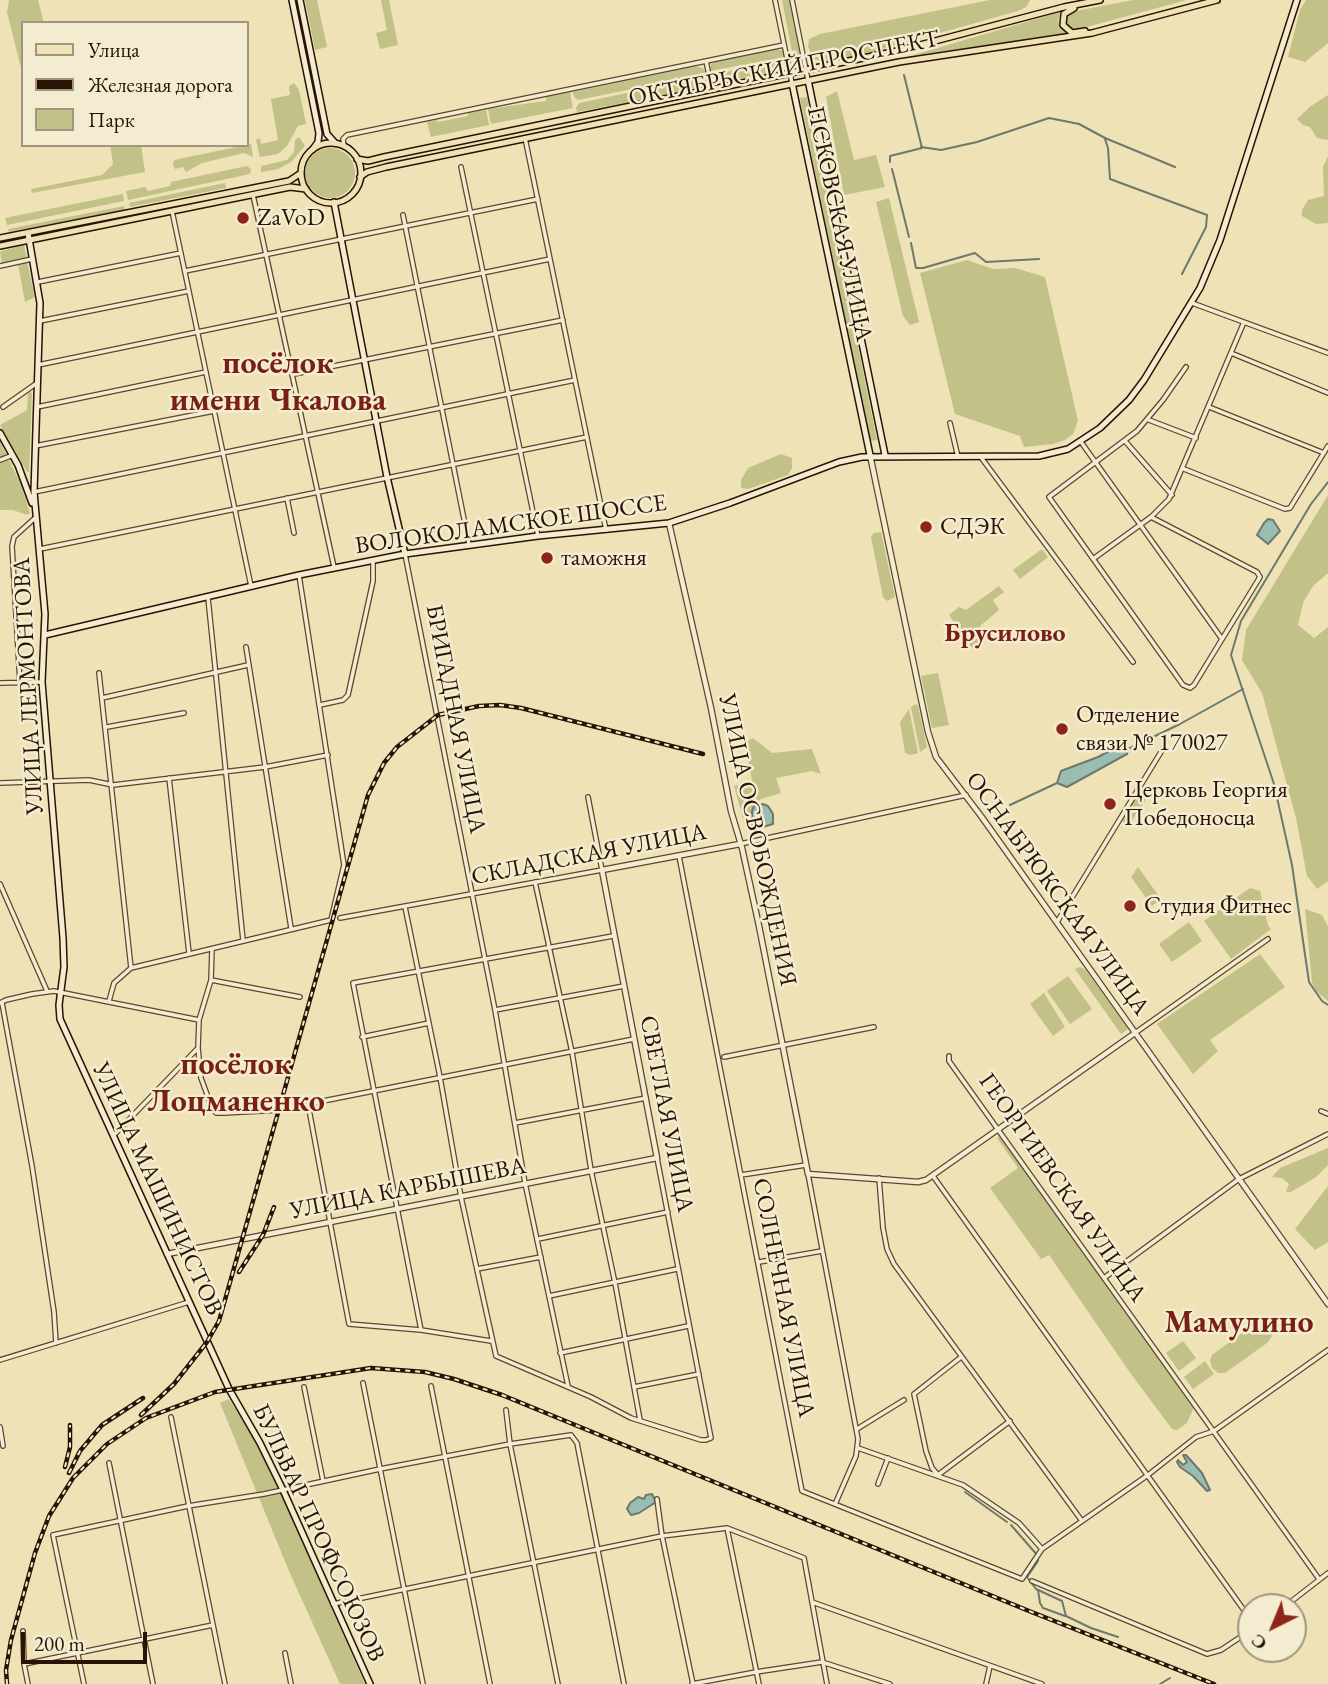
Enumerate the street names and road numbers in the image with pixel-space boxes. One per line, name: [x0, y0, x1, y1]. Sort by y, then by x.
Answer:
street label: ОКТЯБРЬСКИЙ ПРОСПЕКТ: [626, 25, 942, 113]
street label: ПСКОВСКАЯ УЛИЦА: [800, 104, 878, 344]
street label: ВОЛОКОЛАМСКОЕ ШОССЕ: [353, 489, 669, 561]
street label: УЛИЦА ЛЕРМОНТОВА: [8, 557, 50, 815]
street label: БРИГАДНАЯ УЛИЦА: [419, 602, 491, 836]
street label: УЛИЦА ОСВОБОЖДЕНИЯ: [712, 691, 802, 989]
street label: ОСНАБРЮКСКАЯ УЛИЦА: [959, 767, 1155, 1021]
street label: СКЛАДСКАЯ УЛИЦА: [469, 818, 709, 892]
street label: СВЕТЛАЯ УЛИЦА: [633, 1013, 699, 1215]
street label: УЛИЦА МАШИНИСТОВ: [86, 1058, 228, 1320]
street label: ГЕОРГИЕВСКАЯ УЛИЦА: [972, 1068, 1152, 1308]
street label: УЛИЦА КАРБЫШЕВА: [288, 1152, 528, 1226]
street label: СОЛНЕЧНАЯ УЛИЦА: [746, 1176, 820, 1420]
street label: БУЛЬВАР ПРОФСОЮЗОВ: [246, 1400, 390, 1666]

